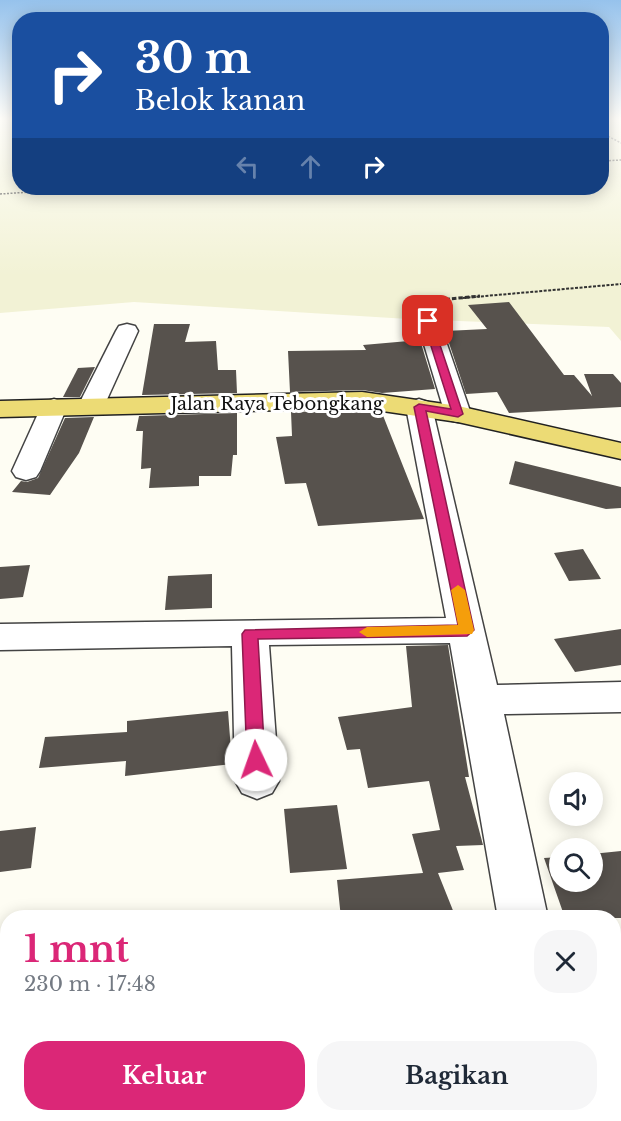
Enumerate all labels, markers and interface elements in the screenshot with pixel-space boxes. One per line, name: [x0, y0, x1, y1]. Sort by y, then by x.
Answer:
text: 30 m: [135, 32, 251, 84]
icon: right: [36, 36, 114, 114]
text: Belok kanan: [135, 84, 305, 117]
icon: left: [231, 150, 264, 183]
icon: ahead: [294, 150, 327, 183]
icon: right: [357, 150, 390, 183]
pin: [402, 295, 453, 346]
icon: arrive: [411, 304, 444, 337]
street label: Jalan Raya Tebongkang: [168, 393, 384, 415]
position arrow: [224, 728, 288, 792]
map controls: [549, 772, 603, 892]
button: sound: [549, 772, 603, 826]
button: search: [549, 838, 603, 892]
text: 1 mnt: [24, 927, 129, 972]
button: close: [534, 930, 597, 993]
text: 230 m · 17:48: [24, 972, 156, 996]
button: Keluar: [24, 1041, 305, 1110]
button: Bagikan: [317, 1041, 597, 1110]

